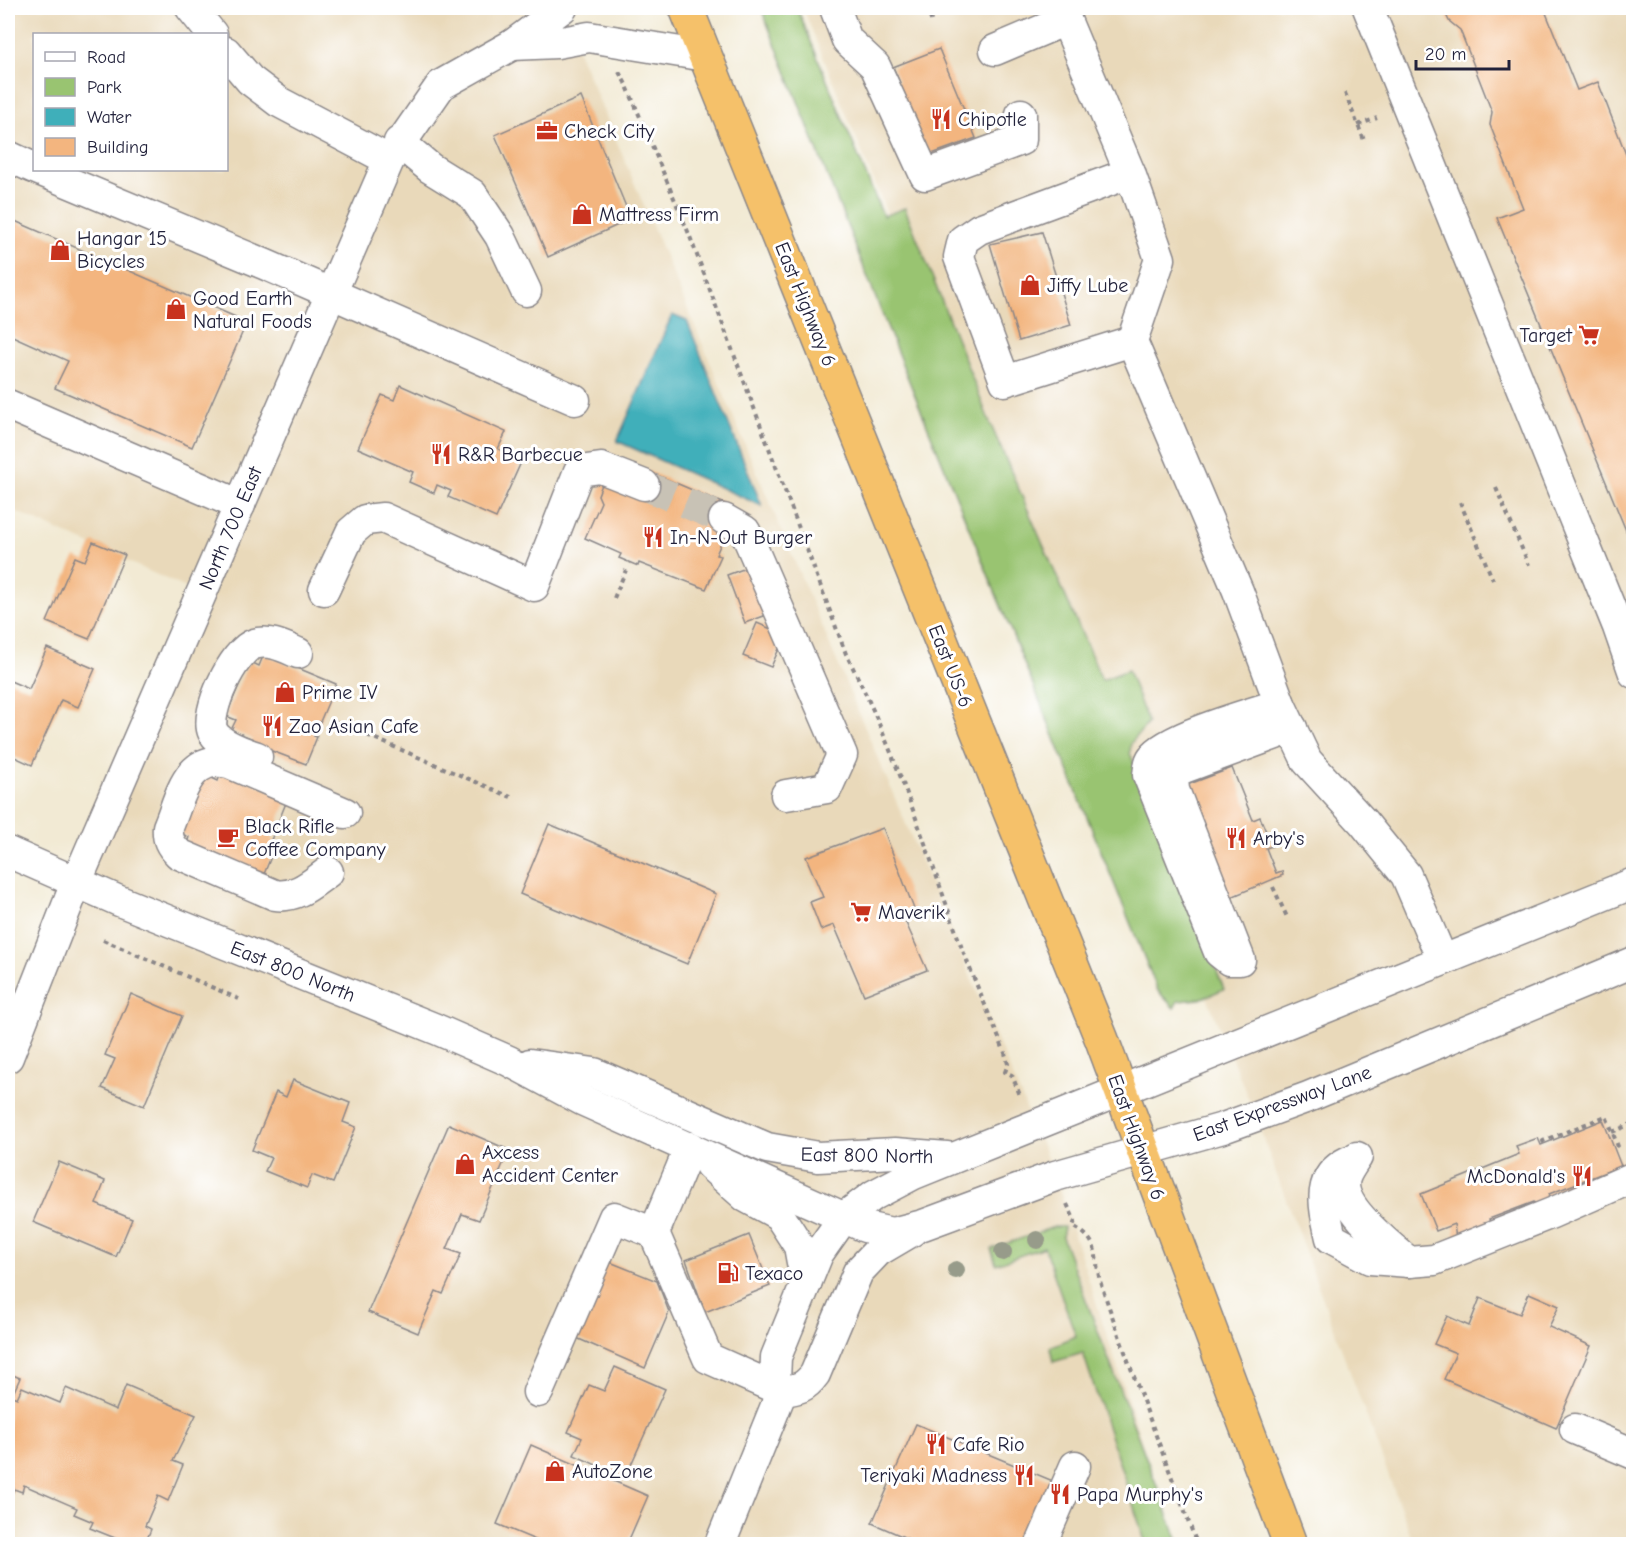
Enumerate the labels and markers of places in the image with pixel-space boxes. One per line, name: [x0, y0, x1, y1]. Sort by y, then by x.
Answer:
restaurant icon: Chipotle: [929, 107, 953, 131]
place label: Chipotle: [958, 108, 1027, 131]
office icon: Check City: [535, 119, 559, 143]
place label: Check City: [564, 120, 655, 143]
shop icon: Mattress Firm: [570, 202, 594, 226]
place label: Mattress Firm: [599, 203, 719, 226]
place label: Hangar 15 Bicycles: [77, 227, 167, 273]
shop icon: Hangar 15 Bicycles: [48, 238, 72, 262]
shop icon: Jiffy Lube: [1018, 273, 1042, 297]
place label: Jiffy Lube: [1047, 274, 1128, 297]
place label: Good Earth Natural Foods: [193, 287, 312, 333]
shop icon: Good Earth Natural Foods: [164, 297, 188, 321]
supermarket icon: Target: [1577, 323, 1601, 347]
place label: Target: [1519, 324, 1573, 347]
restaurant icon: R&R Barbecue: [429, 442, 453, 466]
place label: R&R Barbecue: [458, 443, 583, 466]
restaurant icon: In-N-Out Burger: [641, 525, 665, 549]
place label: In-N-Out Burger: [670, 526, 812, 549]
shop icon: Prime IV: [273, 680, 297, 704]
place label: Prime IV: [302, 681, 378, 704]
restaurant icon: Zao Asian Cafe: [260, 714, 284, 738]
place label: Zao Asian Cafe: [289, 715, 419, 738]
place label: Black Rifle Coffee Company: [245, 815, 386, 861]
cafe icon: Black Rifle Coffee Company: [216, 825, 240, 849]
restaurant icon: Arby's: [1224, 826, 1248, 850]
place label: Arby's: [1253, 827, 1304, 850]
supermarket icon: Maverik: [849, 900, 873, 924]
place label: Maverik: [878, 901, 946, 924]
place label: Axcess Accident Center: [482, 1141, 618, 1187]
shop icon: Axcess Accident Center: [453, 1152, 477, 1176]
restaurant icon: McDonald's: [1570, 1164, 1594, 1188]
place label: McDonald's: [1467, 1165, 1565, 1188]
fuel station icon: Texaco: [716, 1261, 740, 1285]
place label: Texaco: [745, 1262, 803, 1285]
restaurant icon: Cafe Rio: [924, 1432, 948, 1456]
place label: Cafe Rio: [953, 1433, 1025, 1456]
shop icon: AutoZone: [543, 1459, 567, 1483]
place label: AutoZone: [572, 1460, 653, 1483]
restaurant icon: Teriyaki Madness: [1012, 1463, 1036, 1487]
place label: Teriyaki Madness: [860, 1464, 1007, 1487]
restaurant icon: Papa Murphy's: [1048, 1482, 1072, 1506]
place label: Papa Murphy's: [1077, 1483, 1203, 1506]

